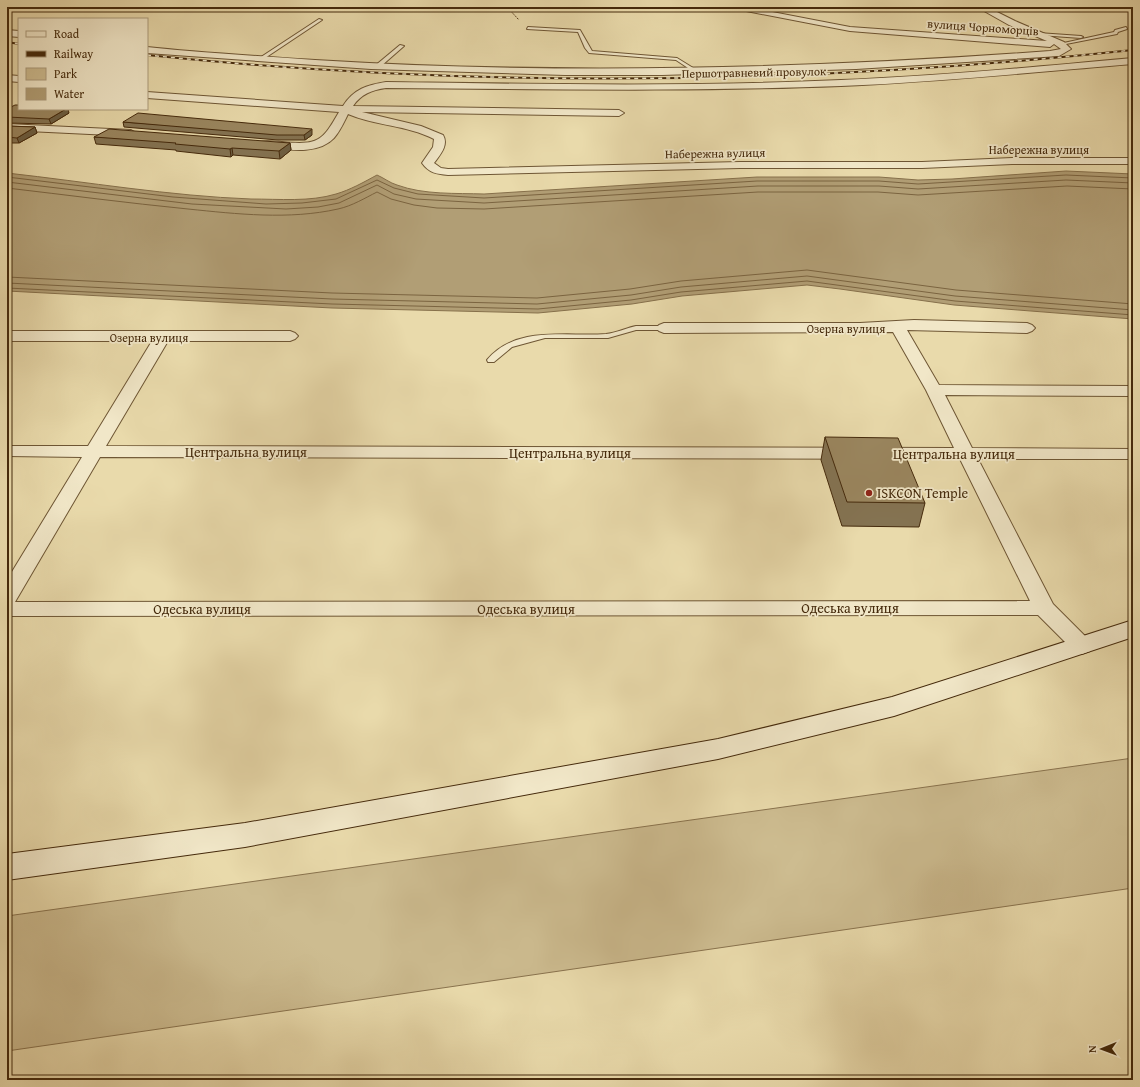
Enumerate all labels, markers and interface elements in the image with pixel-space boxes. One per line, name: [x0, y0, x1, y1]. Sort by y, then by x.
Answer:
street label: вулиця Чорноморців: [927, 15, 1039, 39]
legend: [18, 18, 148, 110]
text: Road: [54, 25, 80, 42]
text: Railway: [54, 45, 93, 62]
street label: Першотравневий провулок: [682, 62, 827, 82]
text: Park: [54, 65, 78, 82]
text: Water: [54, 85, 84, 102]
street label: Набережна вулиця: [989, 141, 1089, 158]
street label: Набережна вулиця: [665, 144, 765, 162]
street label: Озерна вулиця: [807, 320, 885, 337]
street label: Озерна вулиця: [110, 329, 188, 346]
street label: Центральна вулиця: [185, 442, 307, 462]
street label: Центральна вулиця: [509, 443, 631, 463]
street label: Центральна вулиця: [893, 444, 1015, 464]
place label: ISKCON Temple: [877, 483, 969, 503]
marker: ISKCON Temple: [864, 488, 874, 498]
street label: Одеська вулиця: [801, 598, 899, 618]
street label: Одеська вулиця: [153, 599, 251, 619]
street label: Одеська вулиця: [477, 599, 575, 619]
north arrow: [1082, 1029, 1122, 1069]
text: N: [1084, 1045, 1100, 1053]

